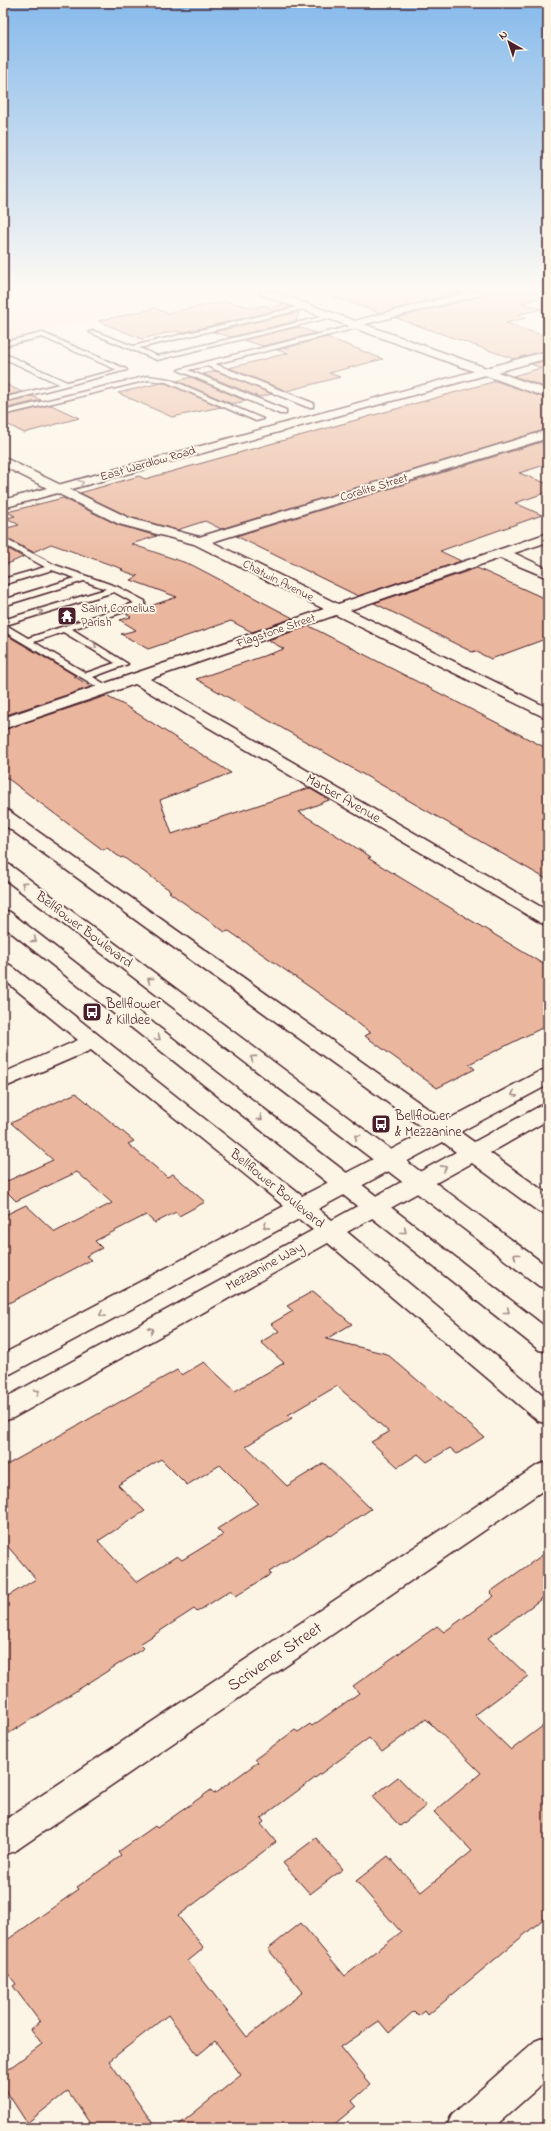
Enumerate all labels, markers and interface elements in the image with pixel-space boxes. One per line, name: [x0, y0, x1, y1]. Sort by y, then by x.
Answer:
north arrow: [489, 22, 529, 62]
text: N: [495, 26, 511, 44]
street label: East Wardlow Road: [98, 442, 198, 486]
street label: Coralite Street: [338, 469, 410, 507]
one-way arrow: [78, 479, 84, 487]
street label: Chatwin Avenue: [239, 555, 317, 607]
place label: Saint Cornelius Parish: [81, 600, 155, 632]
temple icon: Saint Cornelius Parish: [56, 605, 78, 627]
one-way arrow: [37, 608, 44, 617]
street label: Flagstone Street: [233, 609, 318, 654]
one-way arrow: [90, 642, 97, 649]
street label: Marber Avenue: [301, 769, 385, 829]
one-way arrow: [21, 882, 28, 889]
street label: Bellflower Boulevard: [30, 886, 137, 974]
one-way arrow: [29, 935, 36, 942]
one-way arrow: [147, 978, 154, 985]
place label: Bellflower & Killdee: [105, 994, 161, 1031]
bus stop icon: Bellflower & Killdee: [81, 1001, 103, 1023]
one-way arrow: [154, 1033, 161, 1040]
one-way arrow: [251, 1056, 258, 1063]
one-way arrow: [510, 1089, 518, 1097]
place label: Bellflower & Mezzanine: [394, 1106, 462, 1143]
one-way arrow: [255, 1113, 262, 1120]
bus stop icon: Bellflower & Mezzanine: [370, 1113, 392, 1135]
one-way arrow: [354, 1134, 361, 1142]
street label: Bellflower Boulevard: [224, 1144, 329, 1234]
one-way arrow: [440, 1166, 447, 1173]
one-way arrow: [263, 1221, 270, 1229]
one-way arrow: [400, 1227, 407, 1234]
street label: Mezzanine Way: [222, 1237, 309, 1298]
one-way arrow: [513, 1254, 520, 1261]
one-way arrow: [503, 1306, 510, 1313]
one-way arrow: [98, 1309, 106, 1316]
one-way arrow: [147, 1327, 154, 1335]
one-way arrow: [33, 1390, 40, 1397]
street label: Scrivener Street: [222, 1616, 328, 1698]

